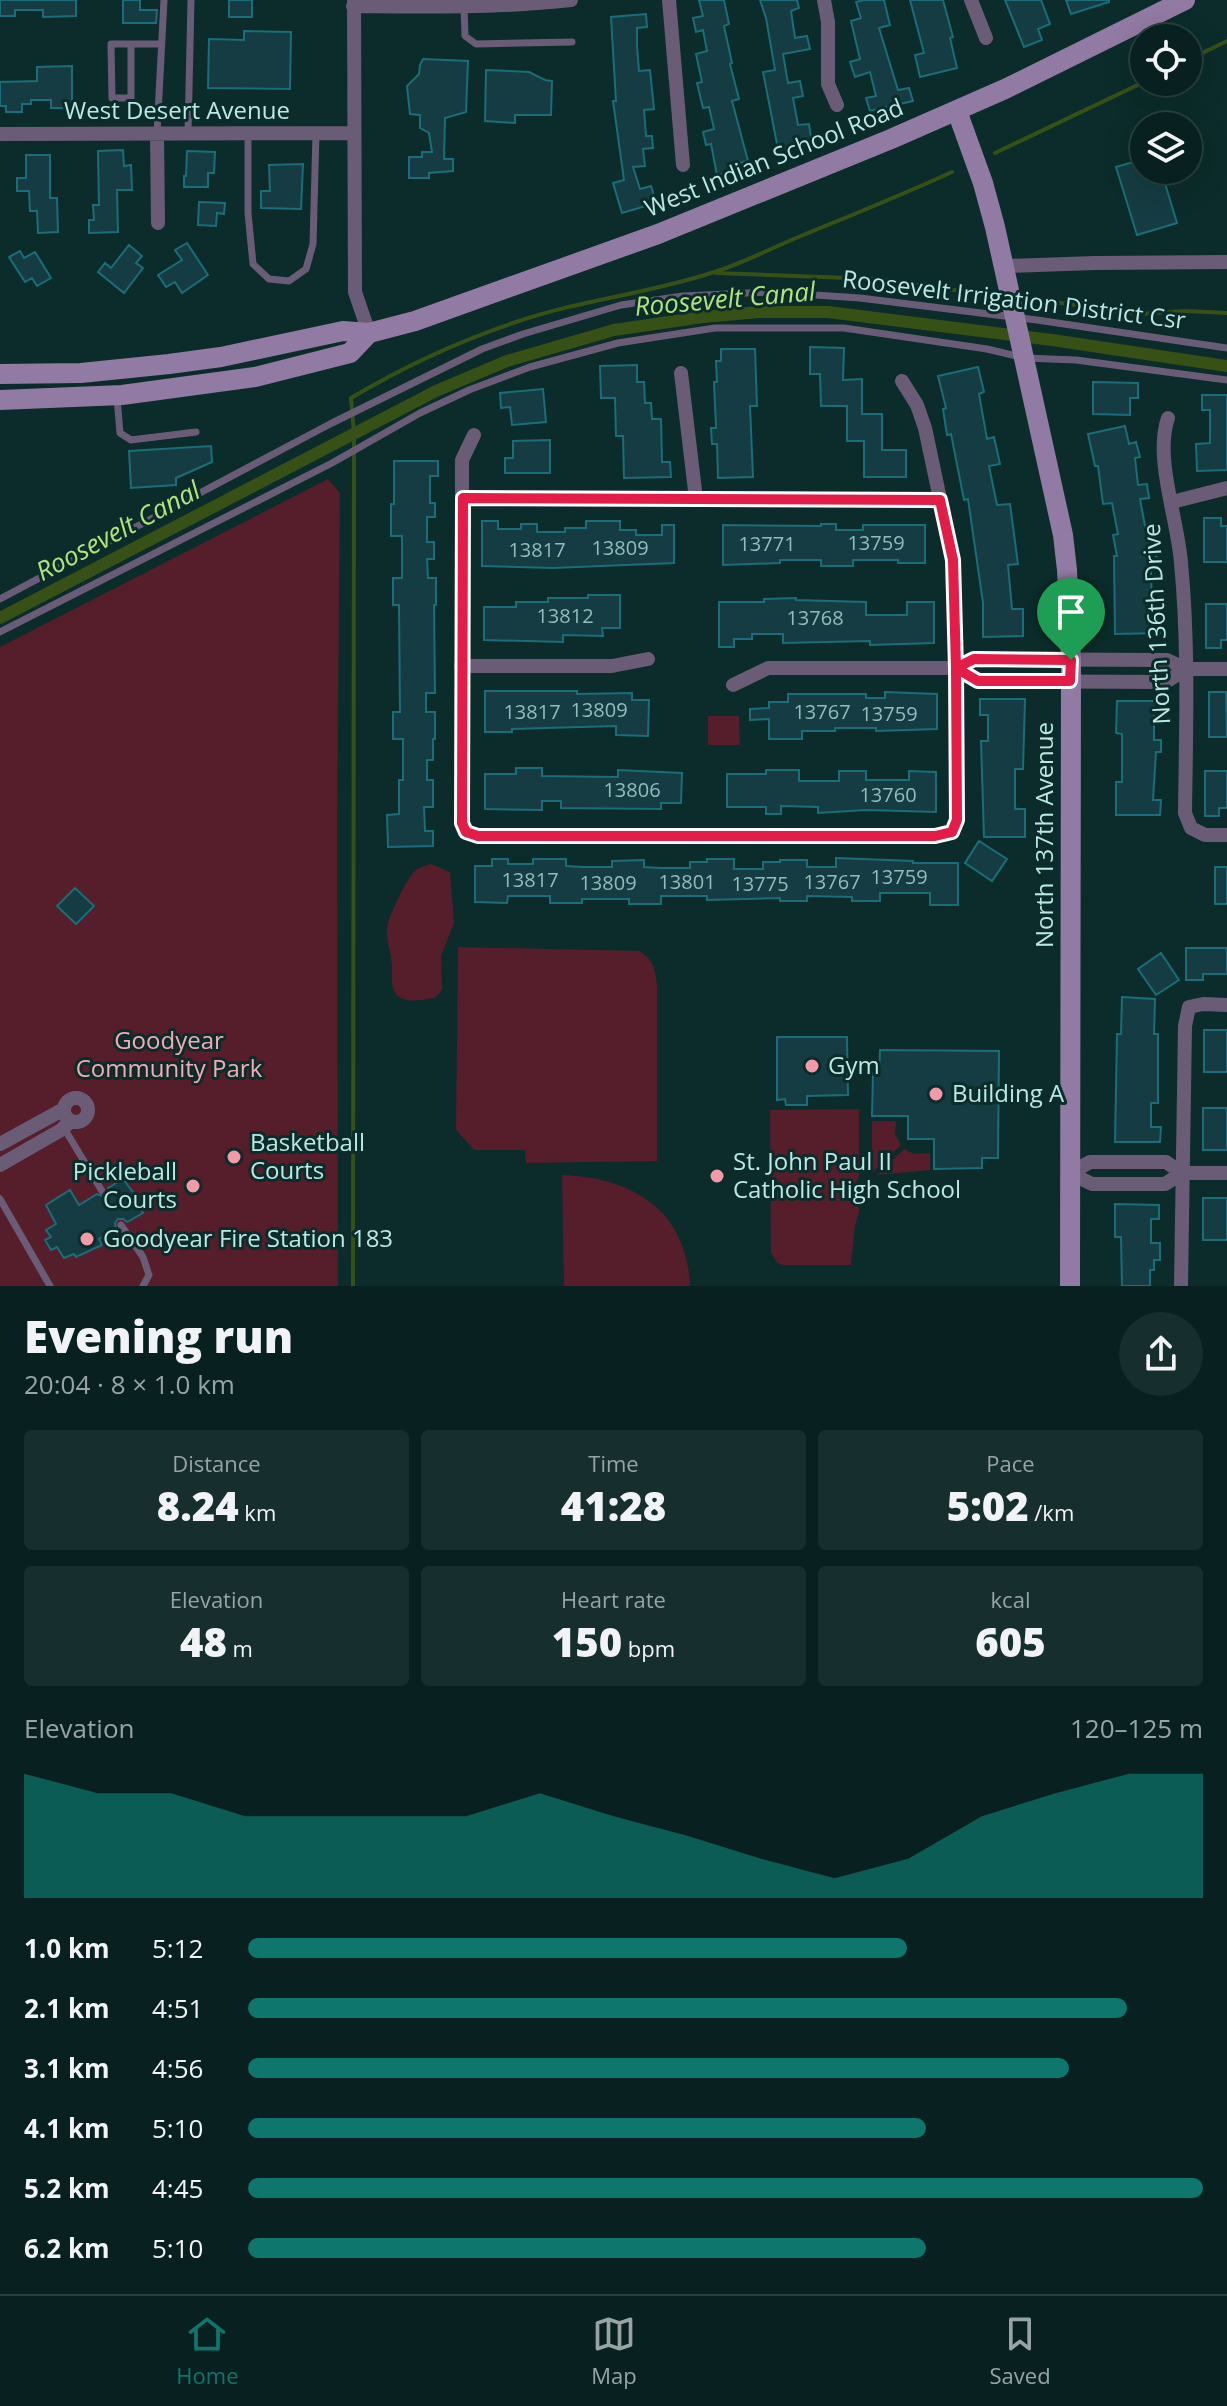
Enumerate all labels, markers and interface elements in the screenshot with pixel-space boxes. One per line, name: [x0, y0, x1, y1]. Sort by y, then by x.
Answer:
map controls: [1130, 24, 1202, 184]
button: locate: [1130, 24, 1202, 96]
street label: West Indian School Road: [639, 90, 908, 224]
street label: West Desert Avenue: [64, 93, 290, 126]
button: layers: [1130, 112, 1202, 184]
street label: Roosevelt Irrigation District Csr: [841, 261, 1188, 336]
water label: Roosevelt Canal: [633, 272, 818, 324]
water label: Roosevelt Canal: [29, 471, 207, 589]
street label: North 136th Drive: [1134, 523, 1177, 725]
house number: 13759: [847, 529, 905, 556]
house number: 13771: [738, 530, 796, 557]
house number: 13809: [591, 534, 649, 561]
house number: 13817: [508, 536, 566, 563]
pin: [1037, 578, 1105, 660]
icon: arrive: [1049, 590, 1093, 634]
house number: 13812: [536, 602, 594, 629]
house number: 13768: [786, 604, 844, 631]
house number: 13809: [570, 696, 628, 723]
house number: 13817: [503, 698, 561, 725]
house number: 13767: [793, 698, 851, 725]
house number: 13759: [860, 700, 918, 727]
street label: North 137th Avenue: [1027, 722, 1060, 948]
house number: 13806: [603, 776, 661, 803]
house number: 13760: [859, 781, 917, 808]
house number: 13759: [870, 863, 928, 890]
house number: 13817: [501, 866, 559, 893]
house number: 13801: [658, 868, 716, 895]
house number: 13767: [803, 868, 861, 895]
house number: 13809: [579, 869, 637, 896]
house number: 13775: [731, 870, 789, 897]
park label: Goodyear Community Park: [76, 1023, 263, 1084]
place label: Gym: [828, 1048, 880, 1081]
marker: Gym: [803, 1057, 821, 1075]
place label: Building A: [952, 1076, 1065, 1109]
marker: Building A: [927, 1085, 945, 1103]
place label: Basketball Courts: [250, 1125, 365, 1186]
place label: St. John Paul II Catholic High School: [733, 1144, 961, 1205]
marker: Basketball Courts: [225, 1148, 243, 1166]
place label: Pickleball Courts: [73, 1154, 177, 1215]
marker: St. John Paul II Catholic High School: [708, 1167, 726, 1185]
marker: Pickleball Courts: [184, 1177, 202, 1195]
place label: Goodyear Fire Station 183: [103, 1221, 393, 1254]
marker: Goodyear Fire Station 183: [78, 1230, 96, 1248]
text: Evening run: [24, 1306, 293, 1366]
button: share: [1119, 1312, 1203, 1396]
text: 20:04 · 8 × 1.0 km: [24, 1366, 235, 1402]
text: Distance: [172, 1448, 261, 1478]
text: Time: [588, 1448, 639, 1478]
text: Pace: [986, 1448, 1035, 1478]
text: 8.24: [157, 1478, 239, 1533]
text: 41:28: [561, 1478, 666, 1533]
text: 5:02: [947, 1478, 1029, 1533]
text: km: [239, 1497, 276, 1527]
text: /km: [1029, 1497, 1074, 1527]
text: Elevation: [170, 1584, 263, 1614]
text: Heart rate: [561, 1584, 666, 1614]
text: kcal: [991, 1584, 1030, 1614]
text: 48: [180, 1614, 227, 1669]
text: 150: [552, 1614, 622, 1669]
text: 605: [975, 1614, 1046, 1669]
text: m: [227, 1633, 253, 1663]
text: bpm: [622, 1633, 675, 1663]
text: Elevation: [24, 1710, 134, 1746]
text: 120–125 m: [1070, 1710, 1203, 1746]
text: 1.0 km: [24, 1930, 110, 1966]
text: 5:12: [152, 1930, 203, 1966]
text: 2.1 km: [24, 1990, 110, 2026]
text: 4:51: [152, 1990, 203, 2026]
text: 3.1 km: [24, 2050, 110, 2086]
text: 4:56: [152, 2050, 203, 2086]
text: 4.1 km: [24, 2110, 110, 2146]
text: 5:10: [152, 2110, 203, 2146]
text: 5.2 km: [24, 2170, 110, 2206]
text: 4:45: [152, 2170, 203, 2206]
text: 6.2 km: [24, 2230, 110, 2266]
text: 5:10: [152, 2230, 203, 2266]
tab: Home: [176, 2312, 239, 2390]
tab: Map: [591, 2312, 637, 2390]
tab: Saved: [990, 2312, 1051, 2390]

